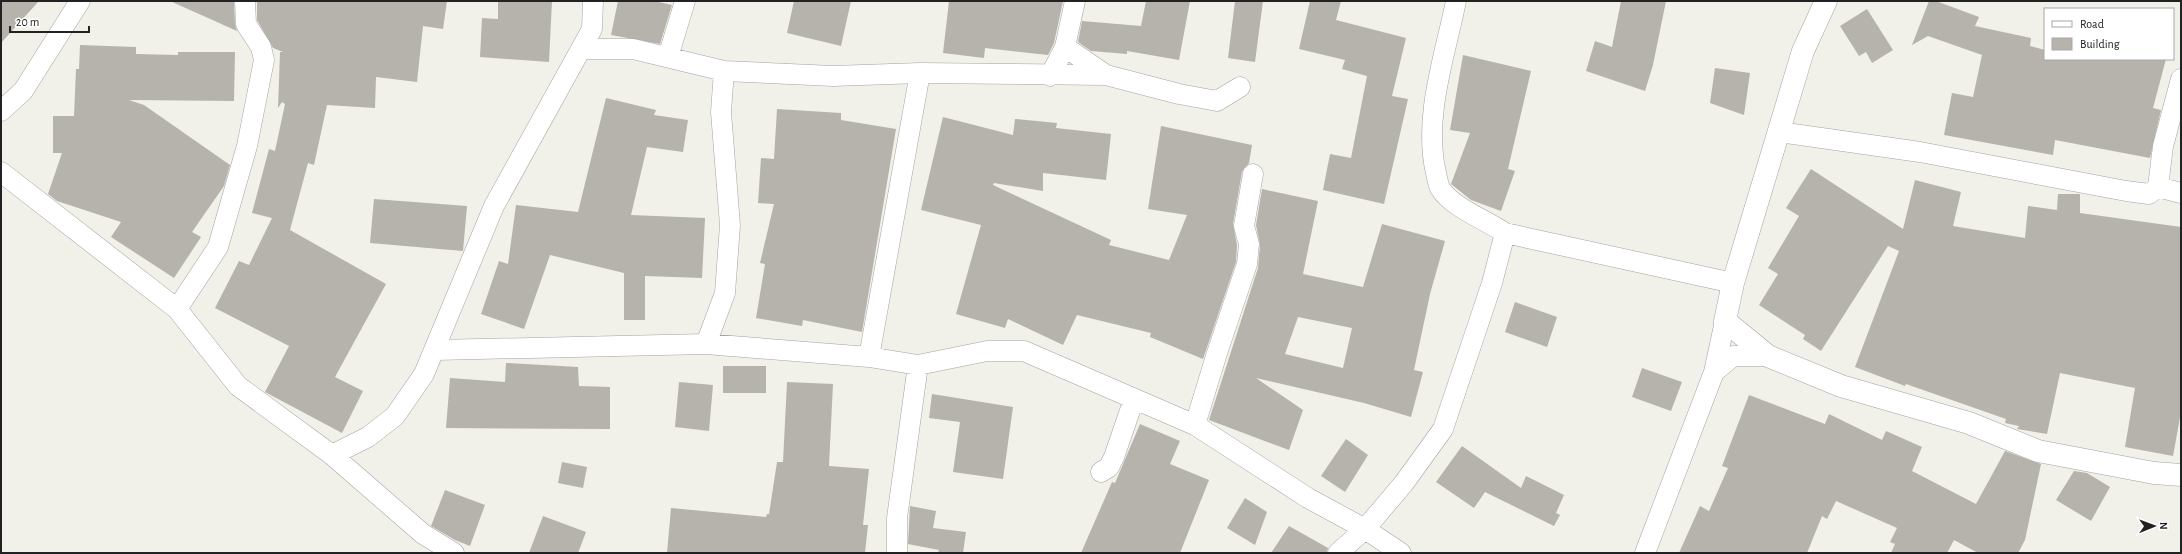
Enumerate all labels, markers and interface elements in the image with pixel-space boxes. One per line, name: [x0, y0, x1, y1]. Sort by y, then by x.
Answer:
scale bar: [10, 8, 89, 34]
legend: [2044, 8, 2174, 60]
text: 20 m: [16, 16, 39, 28]
text: Road: [2080, 18, 2104, 30]
text: Building: [2080, 38, 2120, 50]
north arrow: [2134, 506, 2174, 546]
text: N: [2158, 522, 2169, 530]

